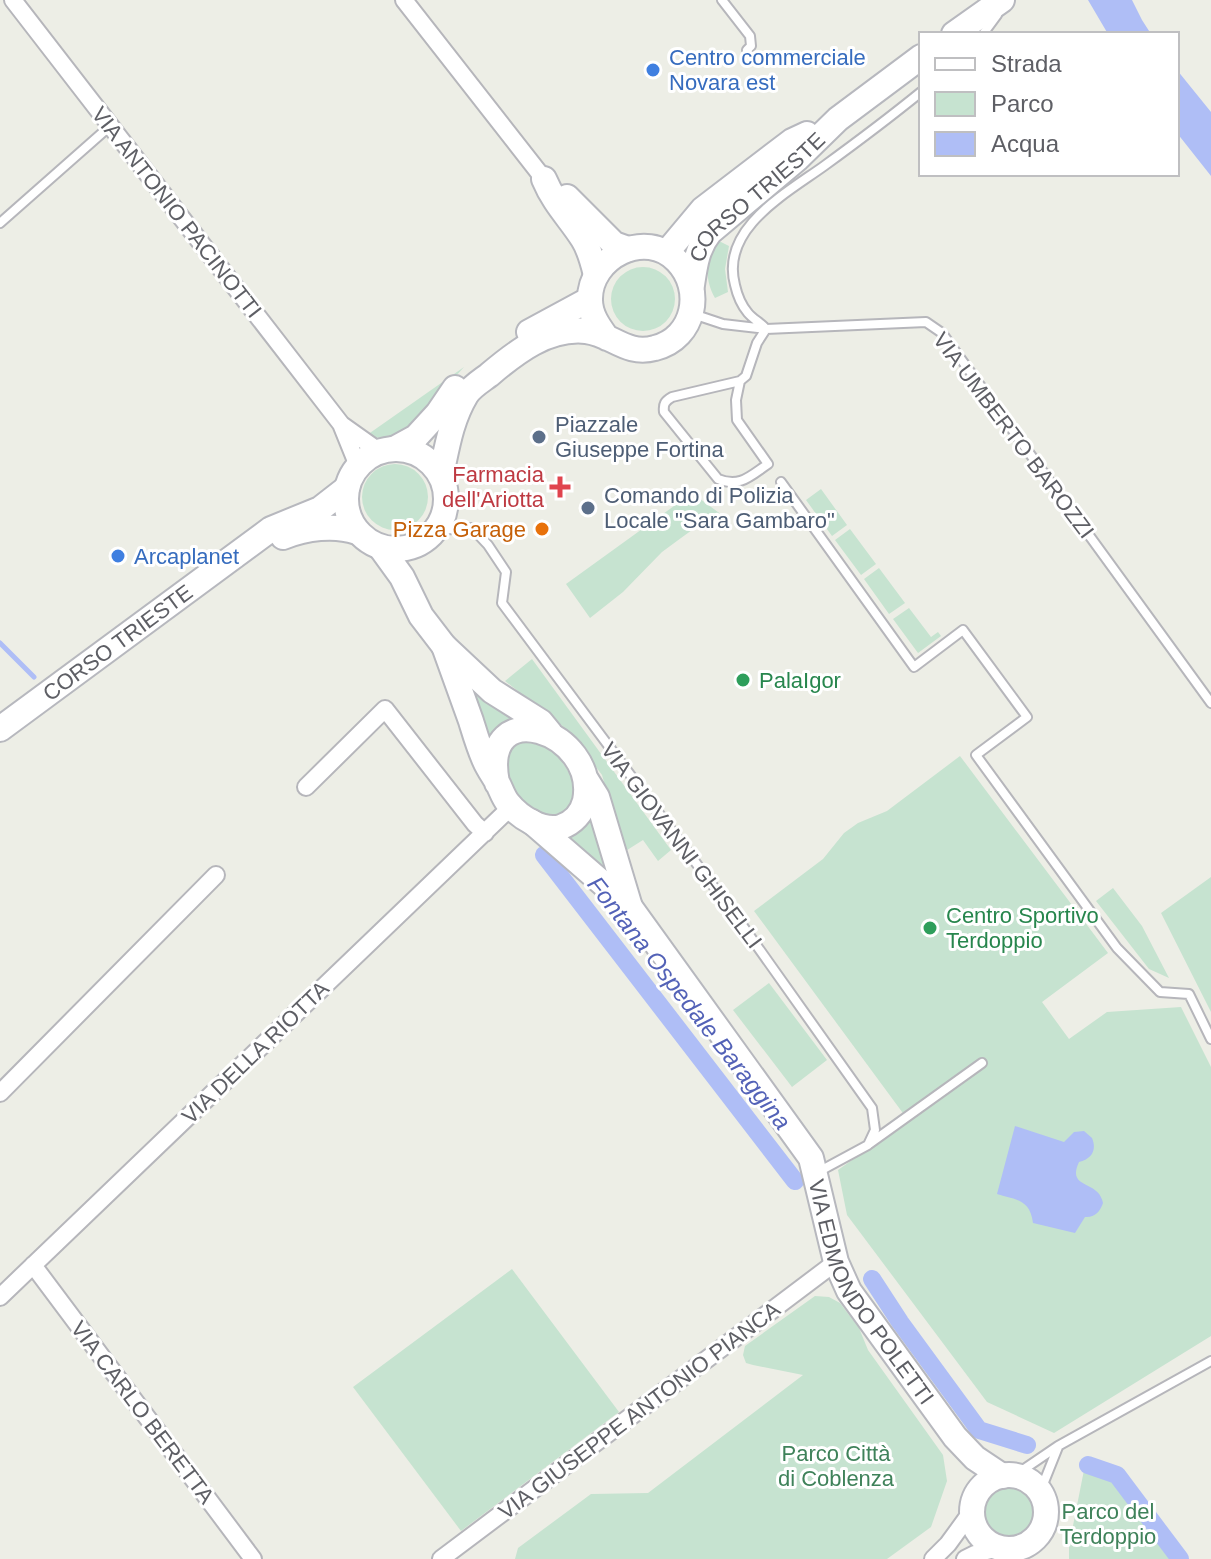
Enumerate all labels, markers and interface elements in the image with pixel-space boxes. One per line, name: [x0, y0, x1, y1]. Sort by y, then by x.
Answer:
legend: [919, 32, 1179, 176]
place label: Centro commerciale Novara est: [669, 45, 866, 95]
text: Strada: [991, 50, 1062, 77]
marker: Centro commerciale Novara est: [644, 61, 662, 79]
text: Parco: [991, 90, 1054, 117]
street label: VIA ANTONIO PACINOTTI: [86, 102, 267, 323]
street label: CORSO TRIESTE: [684, 127, 830, 265]
text: Acqua: [991, 130, 1060, 157]
street label: VIA UMBERTO BAROZZI: [928, 328, 1099, 543]
place label: Piazzale Giuseppe Fortina: [555, 412, 725, 462]
marker: Piazzale Giuseppe Fortina: [530, 428, 548, 446]
place label: Farmacia dell'Ariotta: [442, 462, 545, 512]
marker: Farmacia dell'Ariotta: [551, 478, 569, 496]
place label: Comando di Polizia Locale "Sara Gambaro": [604, 483, 835, 533]
marker: Comando di Polizia Locale "Sara Gambaro": [579, 499, 597, 517]
place label: Pizza Garage: [393, 517, 526, 542]
marker: Pizza Garage: [533, 520, 551, 538]
place label: Arcaplanet: [134, 544, 239, 569]
marker: Arcaplanet: [109, 547, 127, 565]
street label: CORSO TRIESTE: [38, 579, 197, 706]
place label: PalaIgor: [759, 668, 841, 693]
marker: PalaIgor: [734, 671, 752, 689]
street label: VIA GIOVANNI GHISELLI: [596, 737, 767, 953]
water label: Fontana Ospedale Baraggina: [582, 871, 797, 1135]
place label: Centro Sportivo Terdoppio: [946, 903, 1099, 953]
marker: Centro Sportivo Terdoppio: [921, 919, 939, 937]
street label: VIA DELLA RIOTTA: [177, 976, 334, 1129]
street label: VIA EDMONDO POLETTI: [804, 1177, 939, 1409]
street label: VIA GIUSEPPE ANTONIO PIANCA: [494, 1296, 785, 1524]
street label: VIA CARLO BERETTA: [66, 1316, 220, 1509]
park label: Parco Città di Coblenza: [778, 1441, 895, 1491]
park label: Parco del Terdoppio: [1060, 1499, 1156, 1549]

